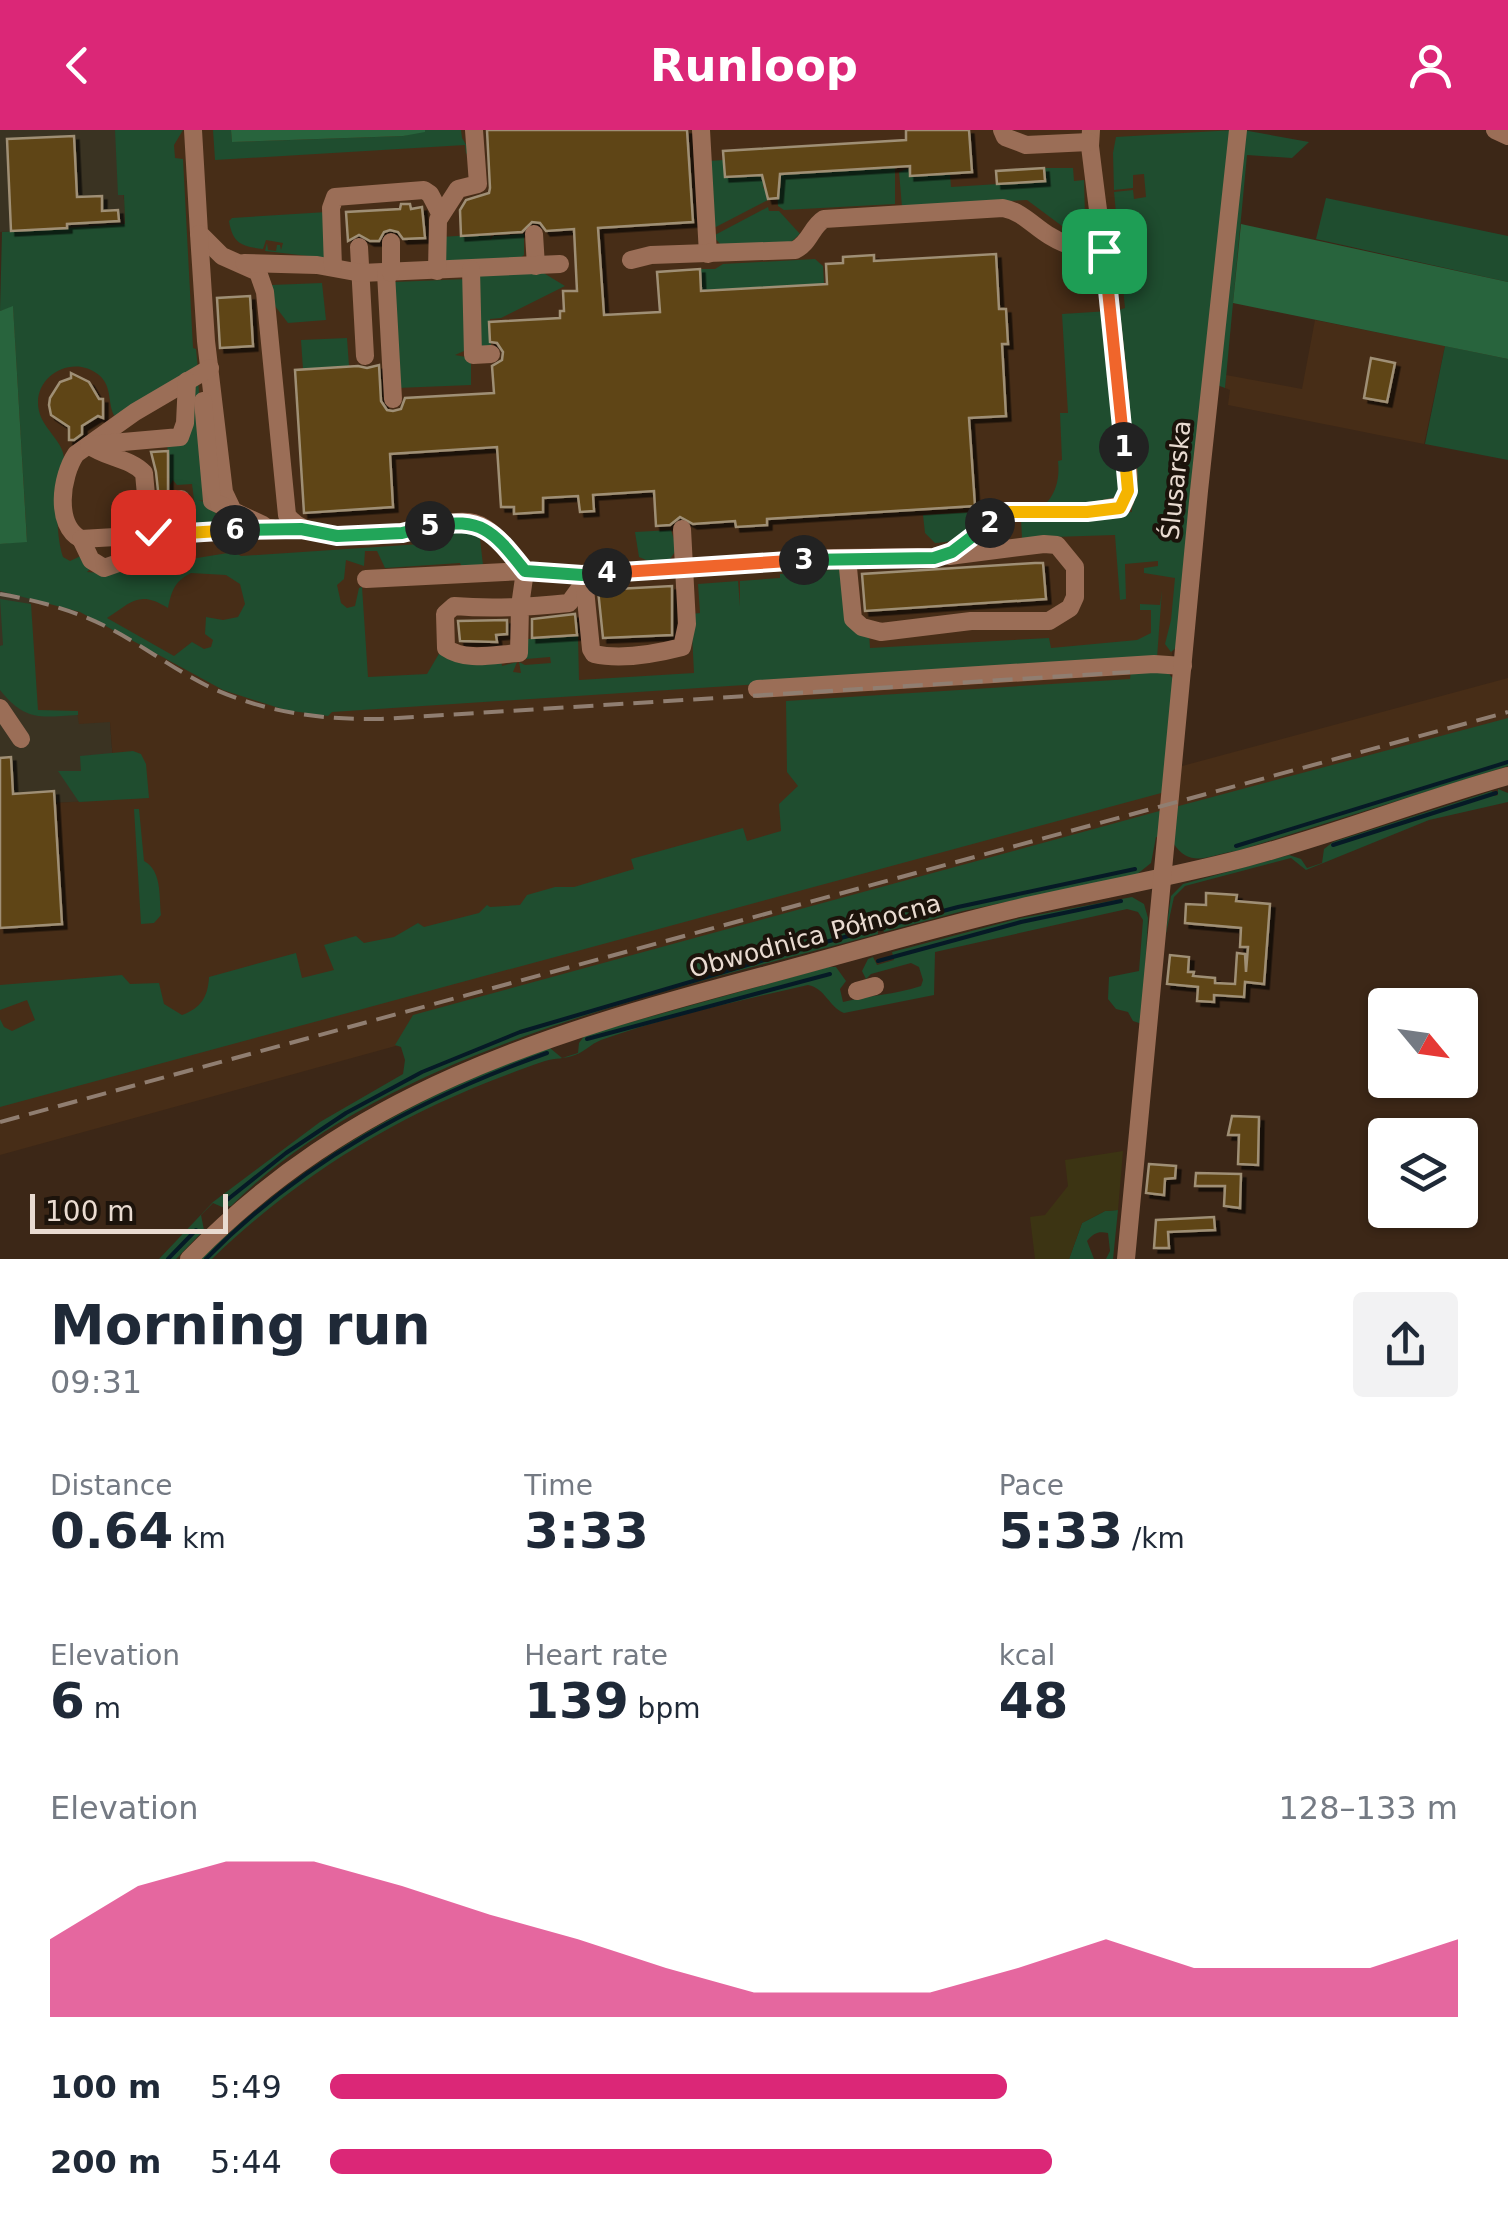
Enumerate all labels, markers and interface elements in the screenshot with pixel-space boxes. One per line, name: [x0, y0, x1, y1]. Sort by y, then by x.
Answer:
icon: back: [50, 38, 105, 93]
icon: person: [1403, 38, 1458, 93]
text: Runloop: [650, 39, 858, 92]
pin: [1062, 209, 1147, 294]
icon: arrive: [1077, 224, 1132, 279]
street label: Ślusarska: [1154, 419, 1197, 541]
pin: 1: [1099, 422, 1149, 472]
text: 1: [1114, 430, 1134, 463]
pin: [111, 490, 196, 575]
pin: 2: [965, 498, 1015, 548]
pin: 5: [405, 501, 455, 551]
icon: check: [126, 505, 181, 560]
pin: 6: [210, 505, 260, 555]
text: 2: [980, 506, 1000, 539]
text: 5: [420, 509, 440, 542]
text: 6: [225, 513, 245, 546]
pin: 3: [779, 535, 829, 585]
text: 3: [794, 543, 814, 576]
pin: 4: [582, 548, 632, 598]
text: 4: [597, 556, 617, 589]
street label: Obwodnica Północna: [686, 888, 944, 984]
north arrow: [1368, 988, 1478, 1098]
map controls: [1368, 988, 1478, 1228]
button: layers: [1368, 1118, 1478, 1228]
scale bar: [30, 1189, 228, 1234]
text: 100 m: [45, 1195, 135, 1228]
button: share: [1353, 1292, 1458, 1397]
text: Morning run: [50, 1293, 431, 1357]
text: 09:31: [50, 1363, 142, 1401]
text: Distance: [50, 1469, 172, 1502]
text: Time: [524, 1469, 593, 1502]
text: Pace: [999, 1469, 1064, 1502]
text: 0.64: [50, 1502, 173, 1560]
text: 3:33: [524, 1502, 649, 1560]
text: 5:33: [999, 1502, 1123, 1560]
text: km: [173, 1522, 226, 1555]
text: /km: [1123, 1522, 1185, 1555]
text: Elevation: [50, 1639, 180, 1672]
text: Heart rate: [524, 1639, 668, 1672]
text: kcal: [999, 1639, 1055, 1672]
text: 6: [50, 1672, 85, 1730]
text: 139: [524, 1672, 629, 1730]
text: 48: [999, 1672, 1068, 1730]
text: m: [85, 1692, 121, 1725]
text: bpm: [629, 1692, 700, 1725]
text: Elevation: [50, 1789, 199, 1827]
text: 128–133 m: [1279, 1789, 1458, 1827]
text: 100 m: [50, 2068, 161, 2106]
text: 5:49: [210, 2068, 282, 2106]
text: 200 m: [50, 2143, 161, 2181]
text: 5:44: [210, 2143, 282, 2181]

